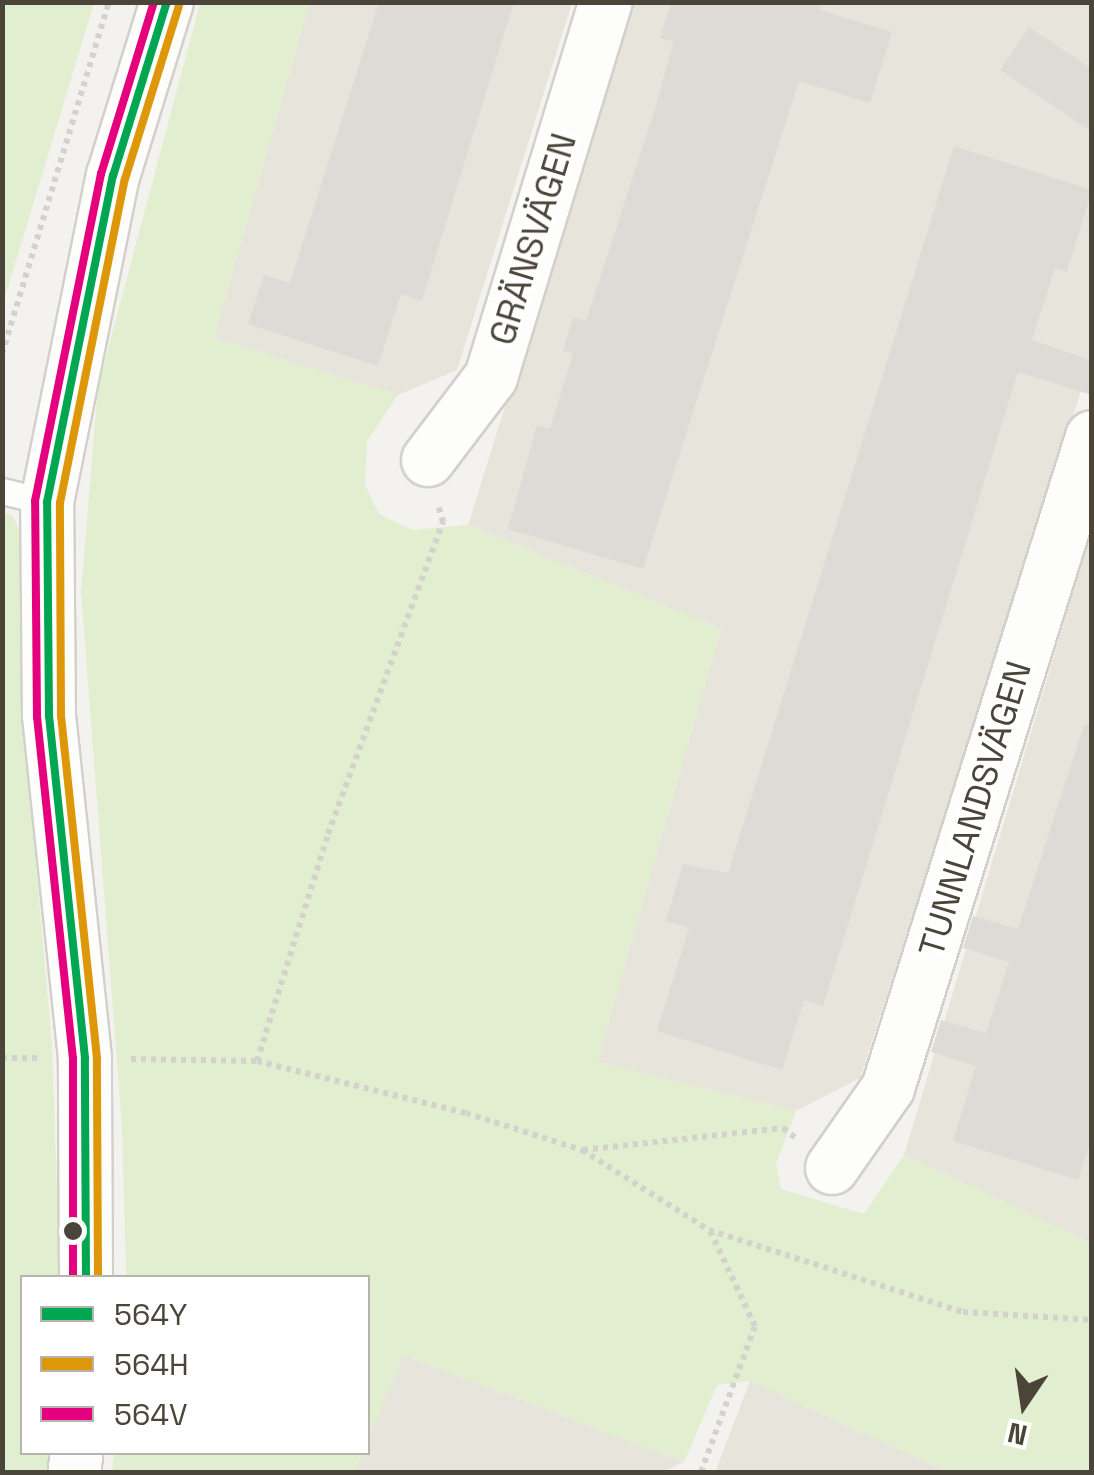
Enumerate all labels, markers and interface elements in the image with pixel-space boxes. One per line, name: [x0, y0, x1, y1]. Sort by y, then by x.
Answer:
street label: GRÄNSVÄGEN: [481, 128, 585, 350]
street label: TUNNLANDSVÄGEN: [910, 656, 1040, 962]
unlabelled marker: [63, 1221, 83, 1241]
legend: [20, 1275, 370, 1455]
text: 564Y: [114, 1295, 187, 1334]
text: 564H: [114, 1345, 189, 1384]
north arrow: [974, 1355, 1074, 1455]
text: 564V: [114, 1395, 188, 1434]
text: N: [1004, 1415, 1030, 1454]

